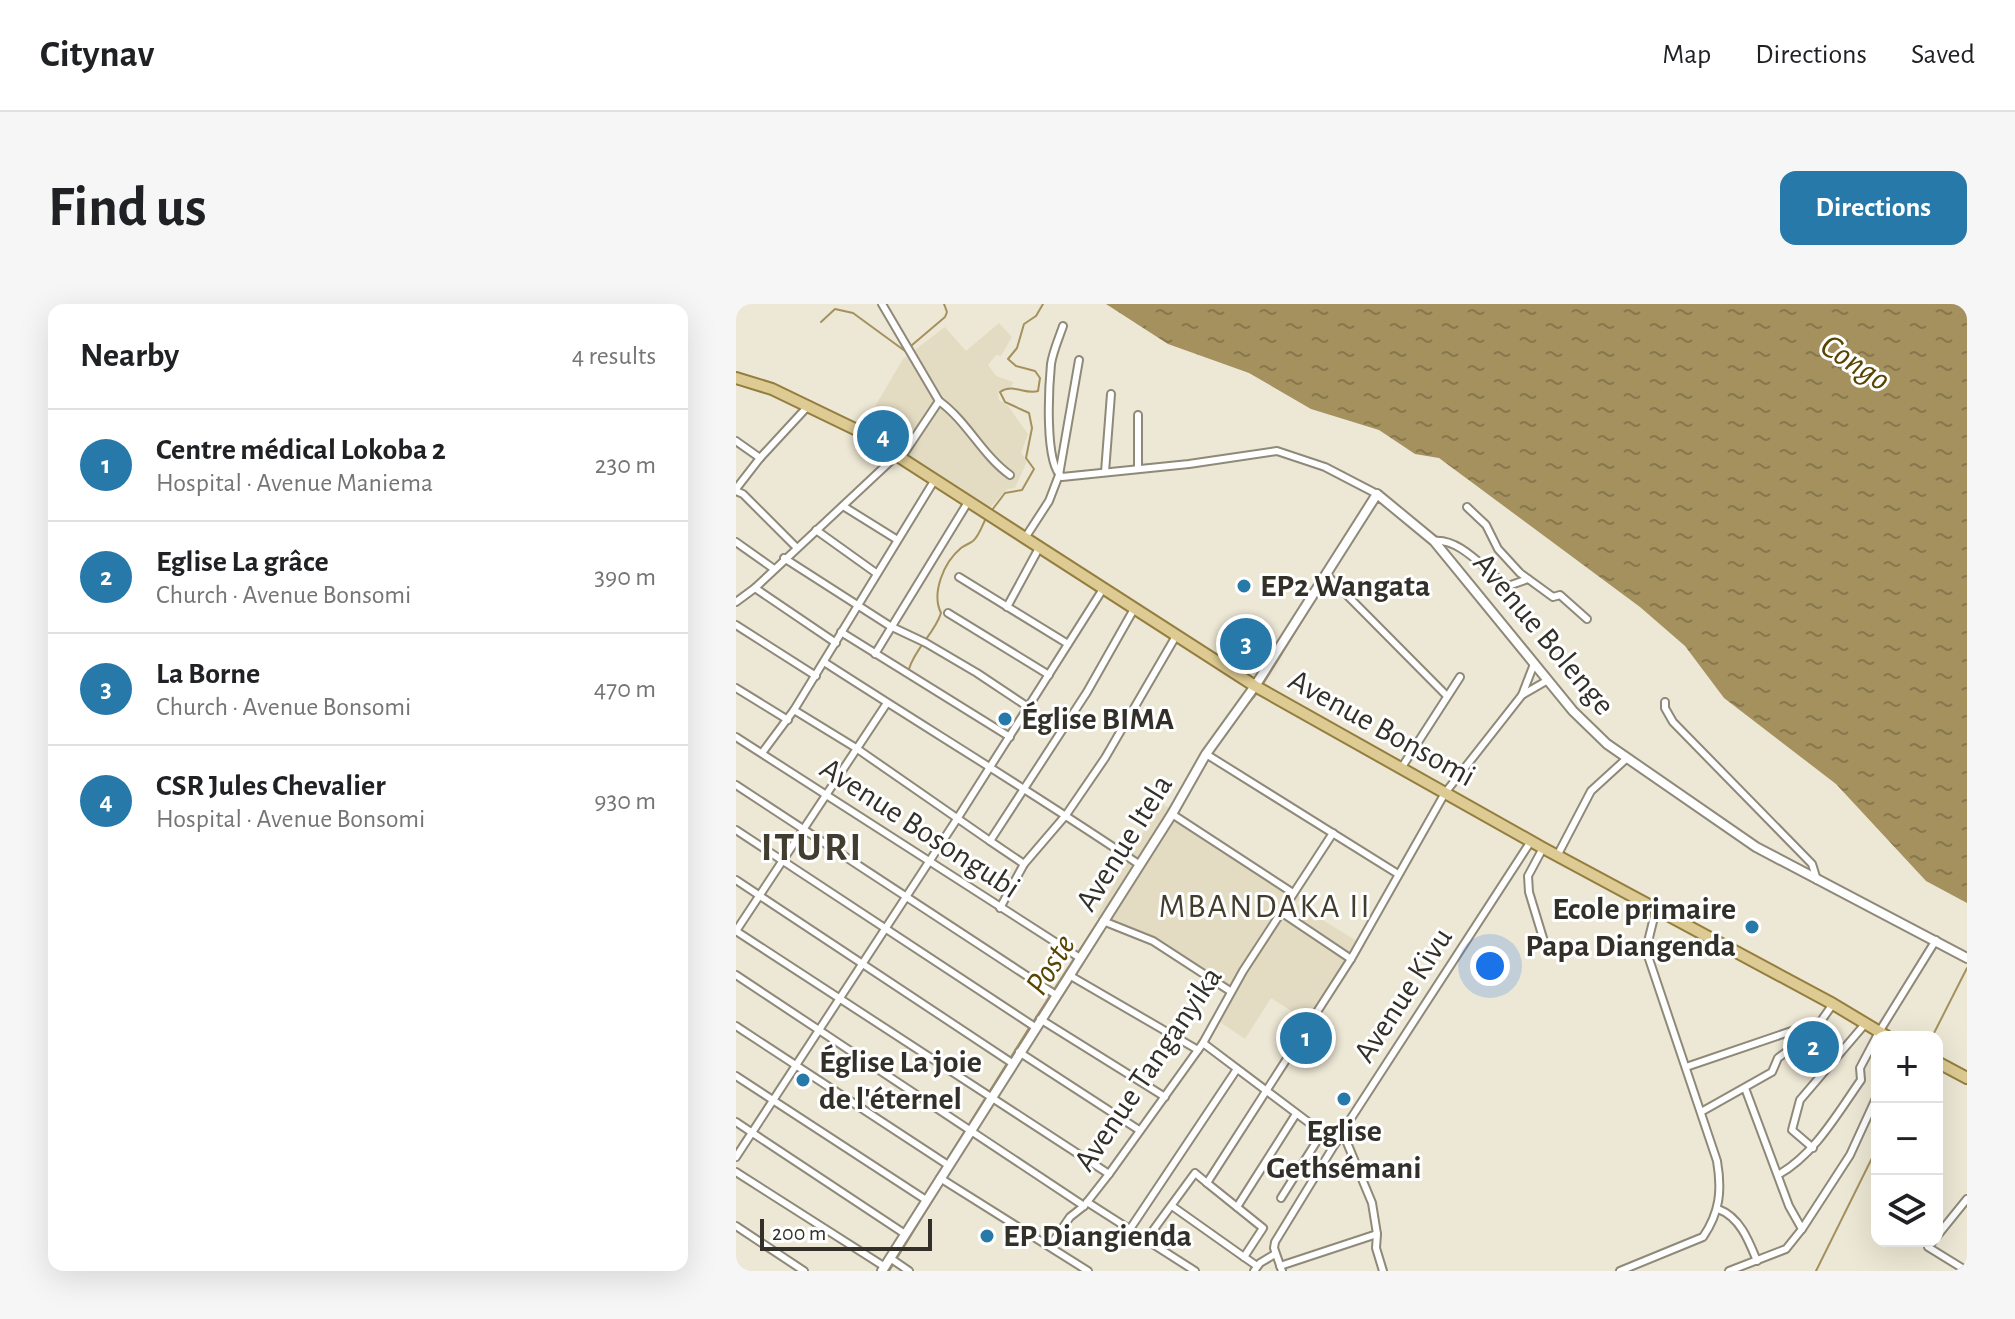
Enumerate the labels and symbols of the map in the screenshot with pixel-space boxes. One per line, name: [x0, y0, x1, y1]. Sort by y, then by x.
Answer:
water label: Congo: [1814, 328, 1896, 398]
pin: 4: [857, 406, 909, 466]
street label: Avenue Bolenge: [1467, 547, 1621, 721]
place label: EP2 Wangata: [1260, 570, 1430, 602]
marker: EP2 Wangata: [1235, 577, 1253, 595]
pin: 3: [1220, 614, 1272, 674]
street label: Avenue Bonsomi: [1283, 664, 1481, 792]
place label: Église BIMA: [1021, 701, 1174, 735]
marker: Église BIMA: [996, 710, 1014, 728]
street label: Avenue Bosongubi: [814, 752, 1026, 904]
street label: Avenue Itela: [1070, 769, 1178, 917]
district label: ITURI: [761, 828, 863, 868]
district label: MBANDAKA II: [1158, 890, 1372, 924]
place label: Ecole primaire Papa Diangenda: [1525, 893, 1736, 962]
marker: Ecole primaire Papa Diangenda: [1743, 918, 1761, 936]
street label: Avenue Kivu: [1348, 922, 1458, 1068]
water label: Poste: [1020, 929, 1082, 1001]
your location: [1470, 946, 1510, 986]
street label: Avenue Tanganyika: [1068, 961, 1228, 1177]
pin: 1: [1280, 1008, 1332, 1068]
pin: 2: [1787, 1017, 1839, 1077]
place label: Église La joie de l'éternel: [819, 1044, 982, 1115]
marker: Église La joie de l'éternel: [794, 1071, 812, 1089]
marker: Eglise Gethsémani: [1335, 1090, 1353, 1108]
place label: Eglise Gethsémani: [1266, 1115, 1422, 1184]
scale bar: [760, 1215, 932, 1251]
place label: EP Diangienda: [1003, 1220, 1192, 1252]
marker: EP Diangienda: [978, 1227, 996, 1245]

